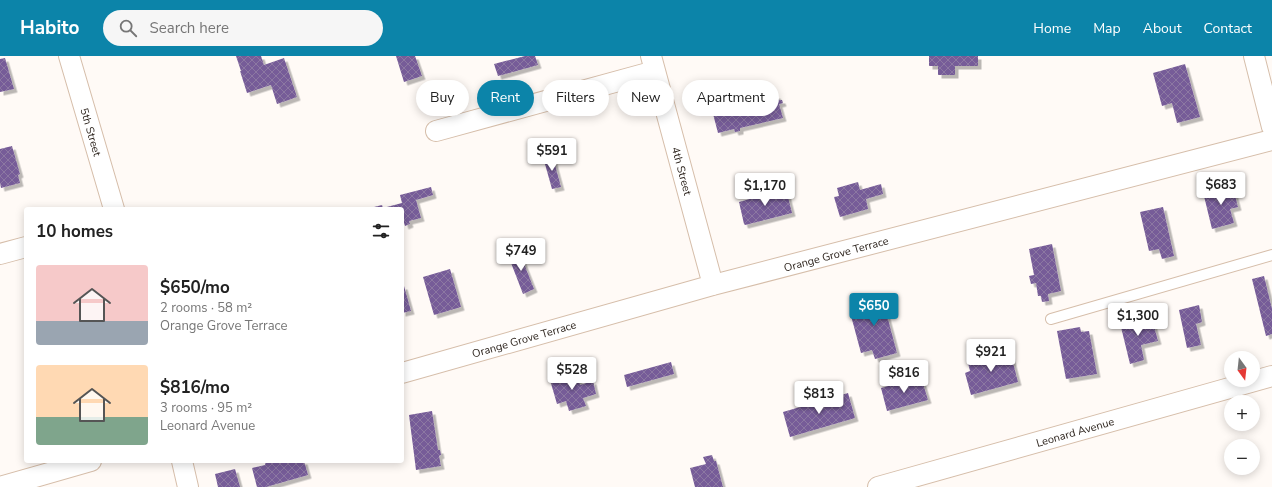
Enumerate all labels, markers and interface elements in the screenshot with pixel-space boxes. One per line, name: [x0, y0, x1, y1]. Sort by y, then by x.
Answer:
search box: [103, 10, 383, 46]
text: Habito: [20, 15, 79, 41]
icon: search: [117, 17, 139, 39]
text: Search here: [149, 18, 229, 38]
text: Home: [1033, 19, 1071, 38]
text: Map: [1093, 19, 1121, 38]
text: About: [1143, 19, 1182, 38]
text: Contact: [1204, 19, 1252, 38]
chip: Buy: [416, 80, 469, 116]
chip: Rent: [477, 80, 534, 116]
chip: Filters: [542, 80, 609, 116]
chip: New: [617, 80, 674, 116]
chip: Apartment: [682, 80, 779, 116]
street label: 5th Street: [76, 106, 105, 158]
pin: $591: [528, 138, 576, 172]
text: $591: [536, 142, 568, 160]
street label: 4th Street: [668, 145, 695, 197]
pin: $683: [1197, 172, 1245, 206]
pin: $1,170: [732, 173, 798, 207]
text: $683: [1205, 176, 1237, 194]
text: $1,170: [744, 177, 786, 195]
text: 10 homes: [36, 220, 113, 243]
icon: filters: [370, 220, 392, 242]
street label: Orange Grove Terrace: [782, 233, 890, 276]
pin: $749: [497, 238, 545, 272]
text: $749: [505, 242, 537, 260]
text: $650/mo: [160, 276, 230, 299]
icon: home: [68, 281, 116, 329]
pin: $650: [850, 293, 898, 327]
text: $650: [858, 297, 890, 315]
text: 2 rooms · 58 m²: [160, 299, 252, 317]
pin: $1,300: [1105, 303, 1171, 337]
text: $1,300: [1117, 307, 1159, 325]
text: Orange Grove Terrace: [160, 317, 287, 335]
street label: Orange Grove Terrace: [470, 317, 578, 362]
pin: $921: [967, 339, 1015, 373]
text: $921: [975, 343, 1007, 361]
north arrow: [1224, 351, 1260, 387]
map controls: [1224, 351, 1260, 475]
pin: $528: [548, 357, 596, 391]
pin: $816: [880, 360, 928, 394]
text: $528: [556, 361, 588, 379]
text: $816: [888, 364, 920, 382]
text: $816/mo: [160, 376, 230, 399]
icon: home: [68, 381, 116, 429]
pin: $813: [795, 381, 843, 415]
text: $813: [803, 385, 835, 403]
button: +: [1224, 395, 1260, 431]
text: 3 rooms · 95 m²: [160, 399, 252, 417]
street label: Leonard Avenue: [1034, 414, 1116, 451]
text: Leonard Avenue: [160, 417, 255, 435]
button: −: [1224, 439, 1260, 475]

